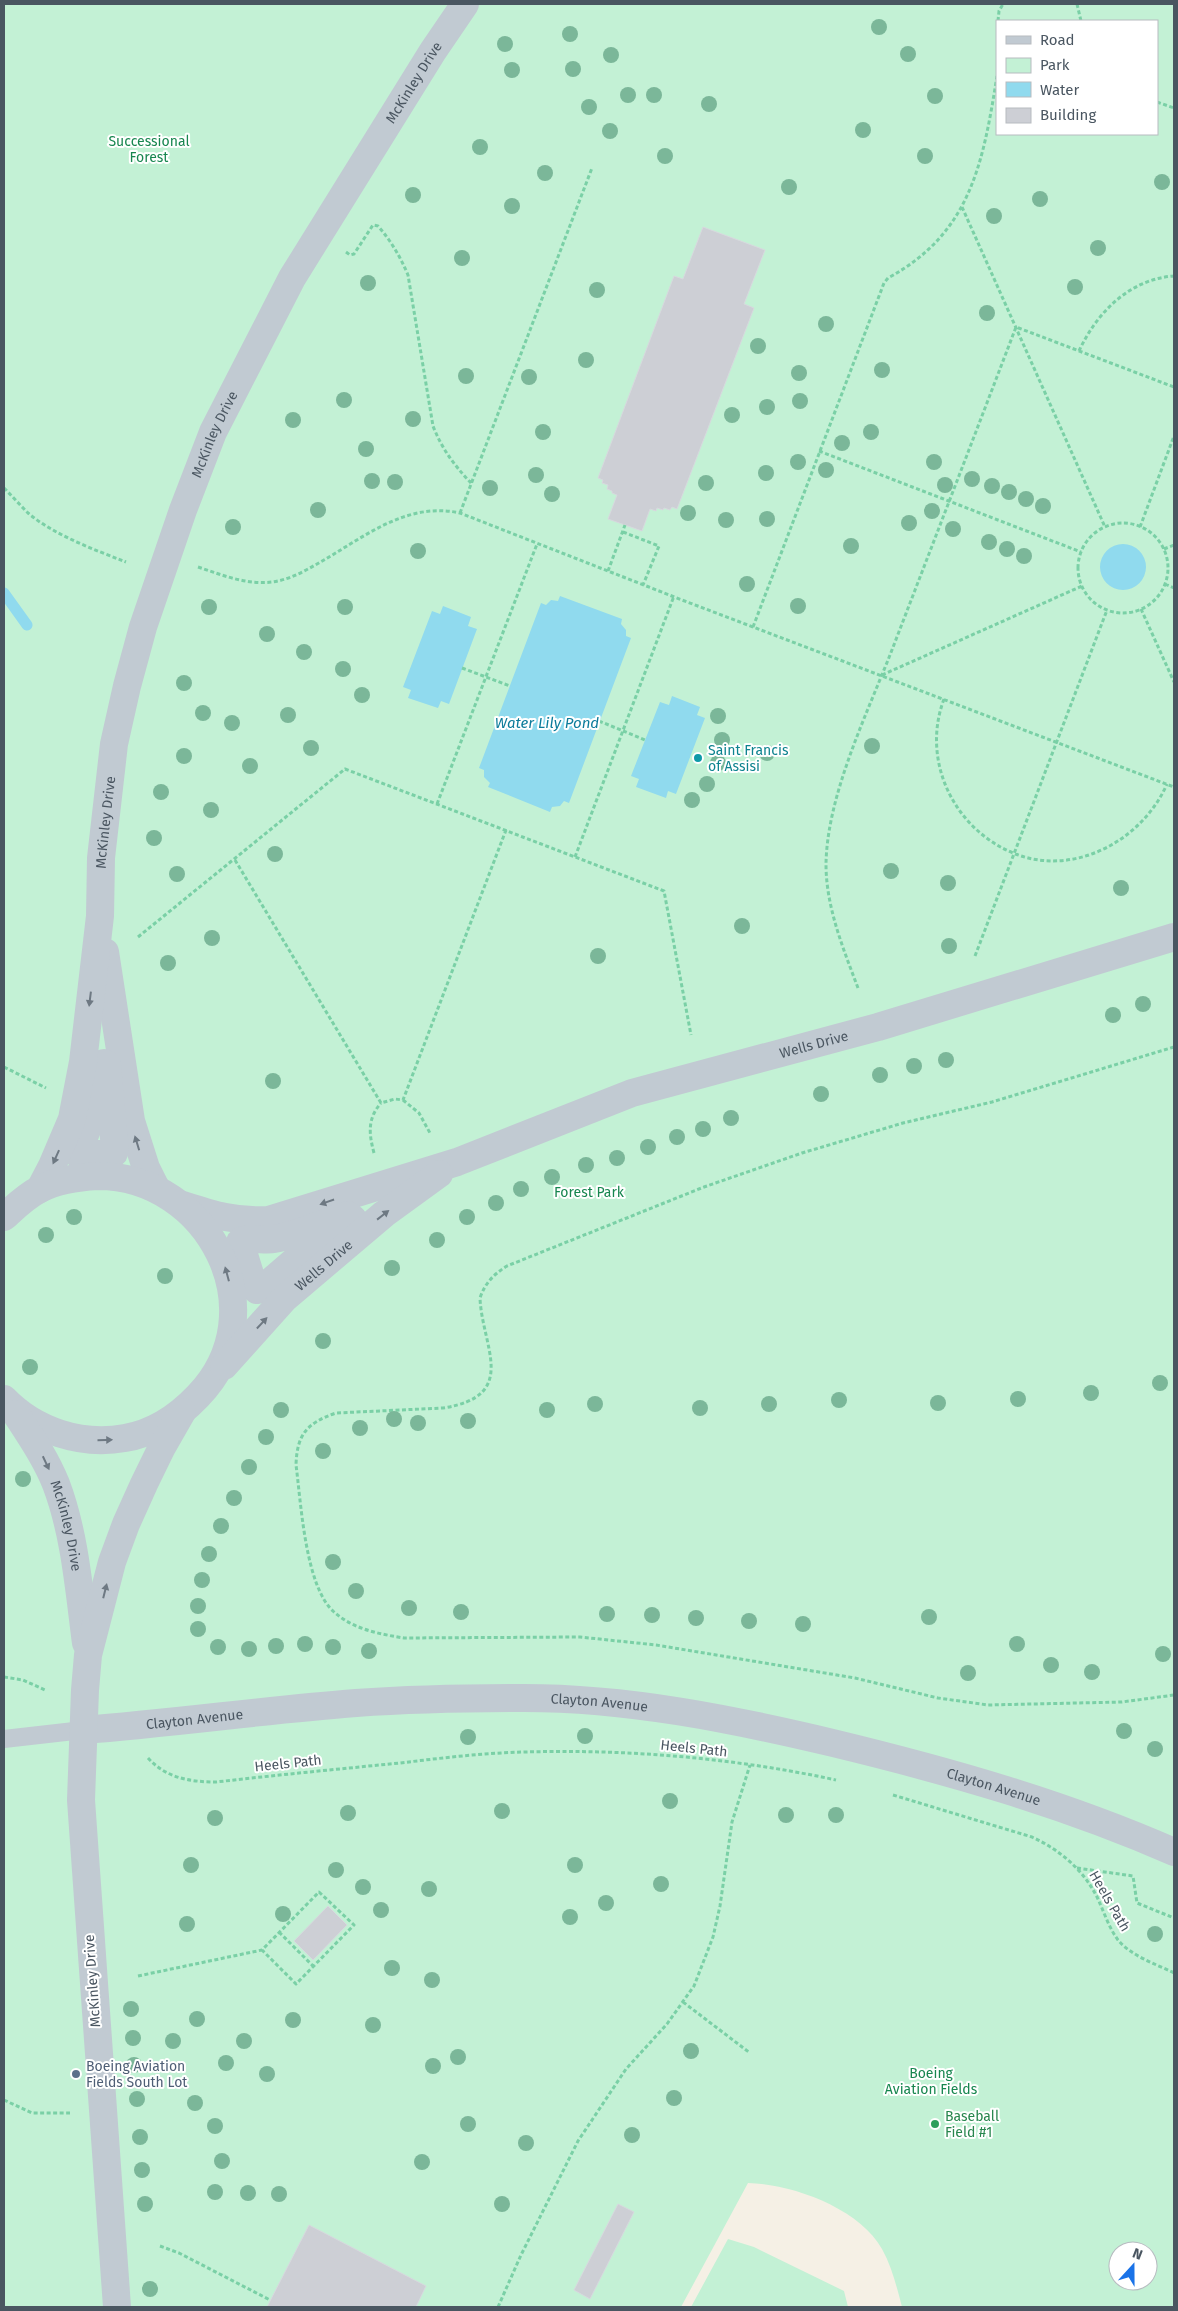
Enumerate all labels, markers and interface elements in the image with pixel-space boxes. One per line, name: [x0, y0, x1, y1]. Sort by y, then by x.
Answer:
legend: [996, 20, 1158, 135]
text: Road: [1040, 31, 1075, 49]
street label: McKinley Drive: [382, 39, 446, 127]
text: Park: [1040, 56, 1070, 74]
text: Water: [1040, 81, 1079, 99]
text: Building: [1040, 106, 1096, 124]
park label: Successional Forest: [108, 133, 190, 166]
street label: McKinley Drive: [188, 388, 242, 480]
water label: Water Lily Pond: [495, 714, 599, 732]
place label: Saint Francis of Assisi: [708, 742, 789, 775]
marker: Saint Francis of Assisi: [692, 752, 704, 764]
street label: McKinley Drive: [93, 775, 119, 869]
one-way arrow: [86, 992, 94, 1008]
street label: Wells Drive: [778, 1027, 850, 1062]
one-way arrow: [133, 1135, 141, 1150]
one-way arrow: [52, 1150, 60, 1164]
park label: Forest Park: [554, 1184, 625, 1201]
one-way arrow: [319, 1198, 334, 1206]
one-way arrow: [376, 1210, 390, 1220]
street label: Wells Drive: [292, 1236, 356, 1295]
one-way arrow: [223, 1266, 231, 1281]
one-way arrow: [256, 1318, 268, 1330]
one-way arrow: [97, 1436, 113, 1444]
one-way arrow: [42, 1456, 50, 1470]
street label: McKinley Drive: [46, 1478, 85, 1573]
one-way arrow: [101, 1584, 109, 1599]
street label: Clayton Avenue: [550, 1690, 649, 1716]
street label: Clayton Avenue: [145, 1706, 244, 1733]
street label: Heels Path: [660, 1737, 728, 1760]
street label: Heels Path: [254, 1752, 322, 1775]
street label: Clayton Avenue: [945, 1765, 1043, 1810]
street label: Heels Path: [1085, 1868, 1134, 1935]
street label: McKinley Drive: [81, 1934, 104, 2028]
place label: Boeing Aviation Fields South Lot: [86, 2058, 188, 2091]
park label: Boeing Aviation Fields: [885, 2065, 978, 2098]
marker: Boeing Aviation Fields South Lot: [70, 2068, 82, 2080]
place label: Baseball Field #1: [945, 2108, 999, 2141]
marker: Baseball Field #1: [929, 2118, 941, 2130]
north arrow: [1108, 2241, 1158, 2291]
text: N: [1130, 2245, 1145, 2264]

